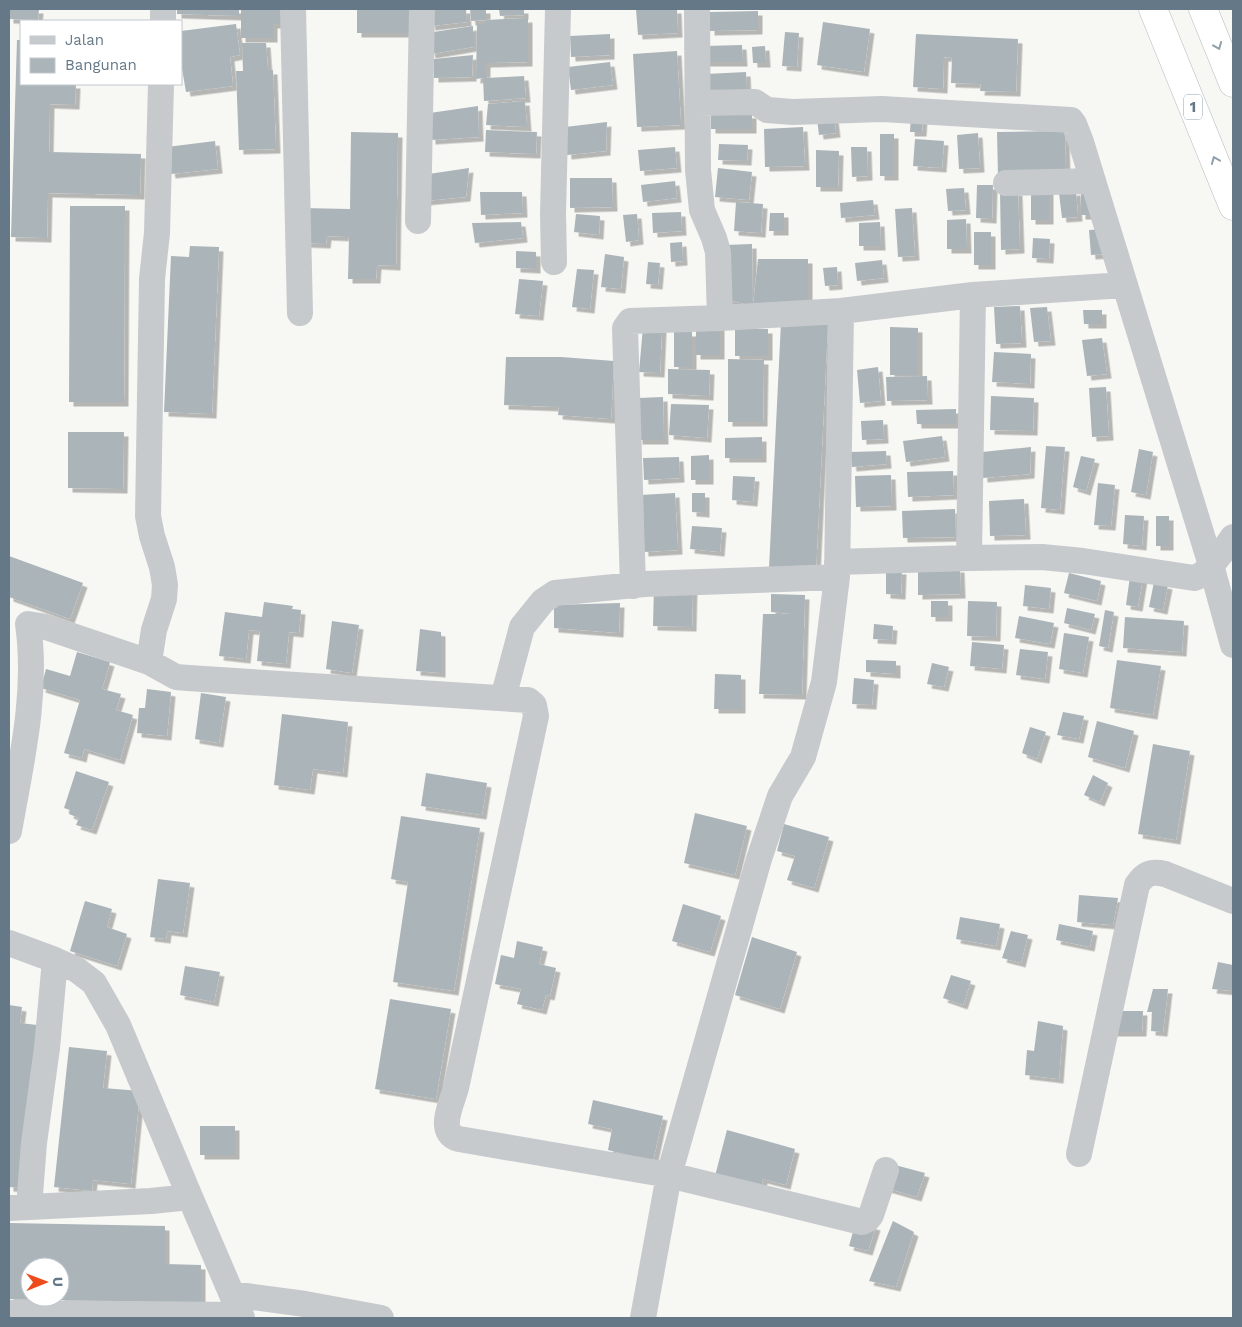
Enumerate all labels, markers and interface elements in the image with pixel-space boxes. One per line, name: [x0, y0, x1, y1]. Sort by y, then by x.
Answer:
legend: [20, 20, 182, 85]
text: Jalan: [65, 31, 104, 49]
one-way arrow: [1212, 41, 1222, 50]
text: Bangunan: [65, 56, 137, 74]
road number: 1: [1184, 94, 1202, 120]
one-way arrow: [1211, 157, 1221, 165]
north arrow: [20, 1257, 70, 1307]
text: U: [50, 1277, 66, 1287]

